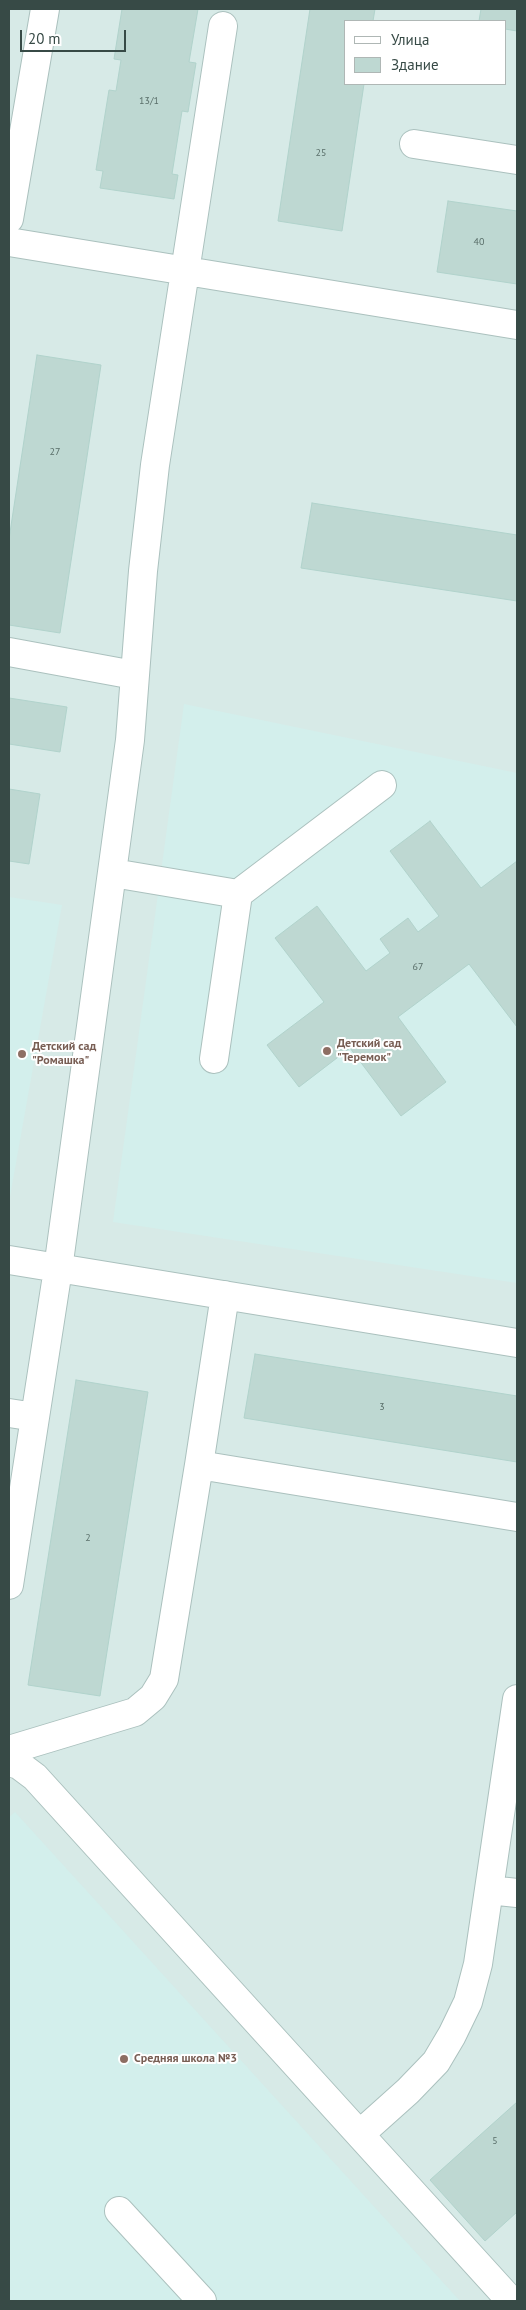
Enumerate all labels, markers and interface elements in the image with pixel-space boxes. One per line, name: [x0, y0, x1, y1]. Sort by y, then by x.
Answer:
scale bar: [22, 20, 129, 52]
legend: [344, 20, 506, 85]
text: 20 m: [28, 29, 61, 48]
text: Улица: [391, 30, 429, 49]
text: Здание: [391, 55, 439, 74]
house number: 13/1: [139, 95, 159, 107]
house number: 25: [316, 147, 326, 159]
house number: 40: [474, 236, 484, 248]
house number: 27: [50, 446, 60, 458]
house number: 67: [413, 961, 423, 973]
place label: Детский сад "Теремок": [337, 1037, 401, 1065]
place label: Детский сад "Ромашка": [32, 1040, 96, 1068]
marker: Детский сад "Теремок": [321, 1045, 333, 1057]
marker: Детский сад "Ромашка": [16, 1048, 28, 1060]
house number: 3: [379, 1401, 385, 1413]
house number: 2: [85, 1532, 91, 1544]
place label: Средняя школа №3: [134, 2052, 237, 2066]
marker: Средняя школа №3: [118, 2053, 130, 2065]
house number: 5: [492, 2135, 498, 2147]

